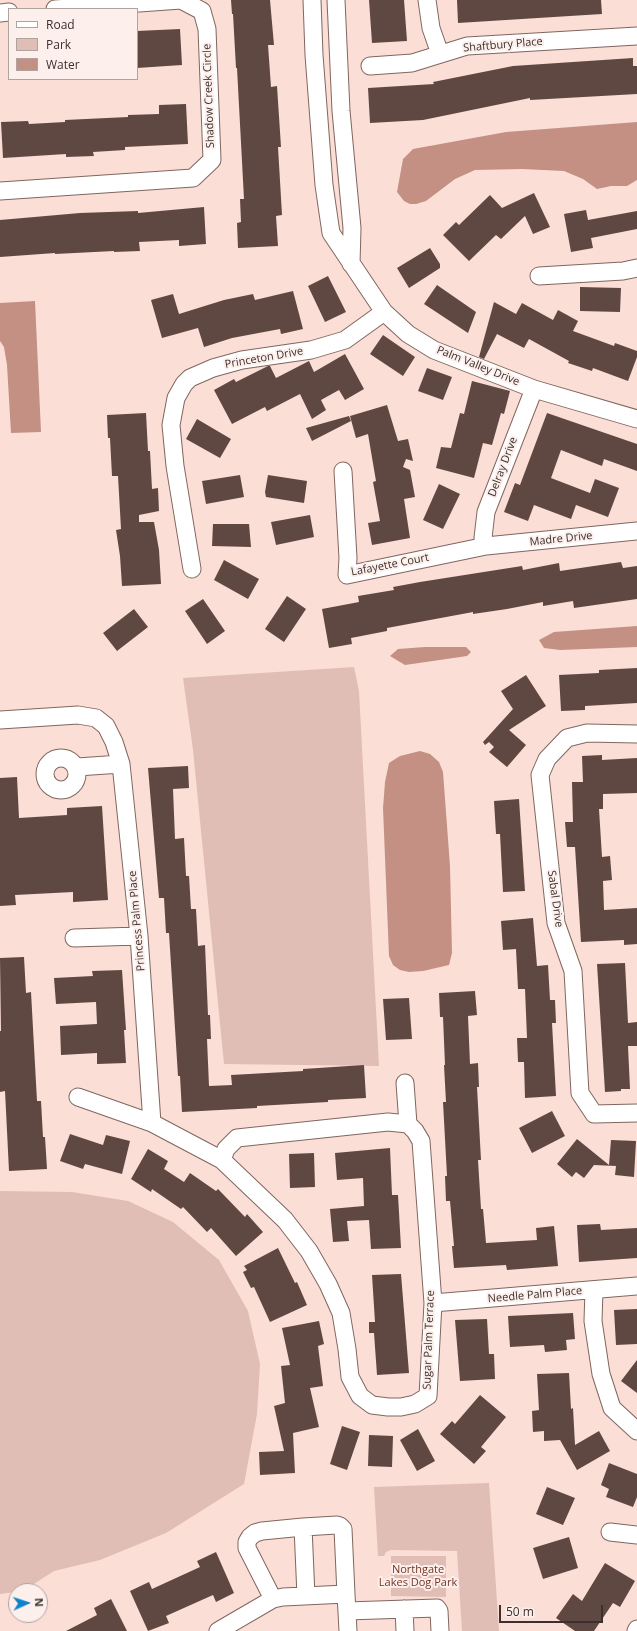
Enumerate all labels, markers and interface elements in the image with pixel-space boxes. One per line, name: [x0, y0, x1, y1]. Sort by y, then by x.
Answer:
legend: [8, 8, 138, 80]
text: Road: [46, 16, 75, 33]
street label: Shaftbury Place: [463, 35, 543, 55]
text: Park: [46, 36, 71, 53]
street label: Shadow Creek Circle: [201, 44, 217, 148]
text: Water: [46, 56, 80, 73]
street label: Palm Valley Drive: [435, 343, 521, 389]
street label: Princeton Drive: [224, 345, 304, 371]
street label: Delray Drive: [486, 435, 520, 499]
street label: Madre Drive: [529, 529, 593, 549]
street label: Lafayette Court: [350, 551, 430, 579]
street label: Princess Palm Place: [126, 870, 148, 972]
street label: Sabal Drive: [544, 870, 566, 928]
street label: Needle Palm Place: [487, 1284, 583, 1306]
street label: Sugar Palm Terrace: [421, 1290, 437, 1390]
park label: Northgate Lakes Dog Park: [379, 1563, 457, 1589]
north arrow: [8, 1583, 48, 1623]
scale bar: [501, 1597, 605, 1623]
text: N: [32, 1598, 47, 1607]
text: 50 m: [506, 1603, 534, 1620]

